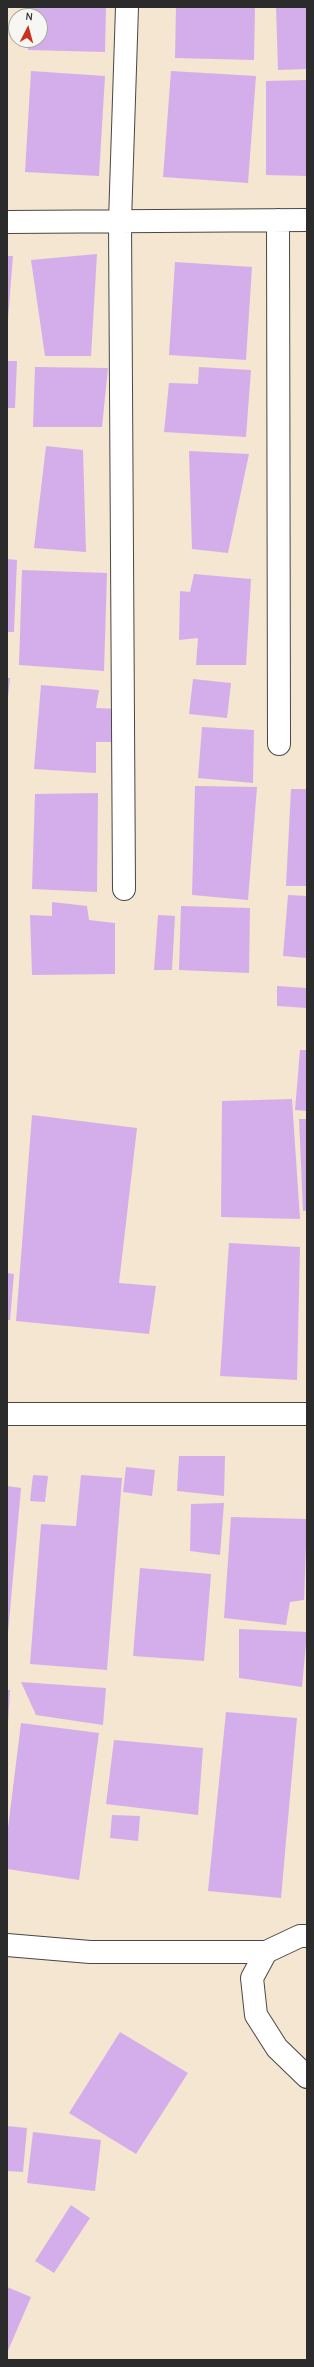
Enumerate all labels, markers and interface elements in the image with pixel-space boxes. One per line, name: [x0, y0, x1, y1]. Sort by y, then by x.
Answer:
north arrow: [8, 8, 48, 48]
text: N: [25, 10, 33, 23]

